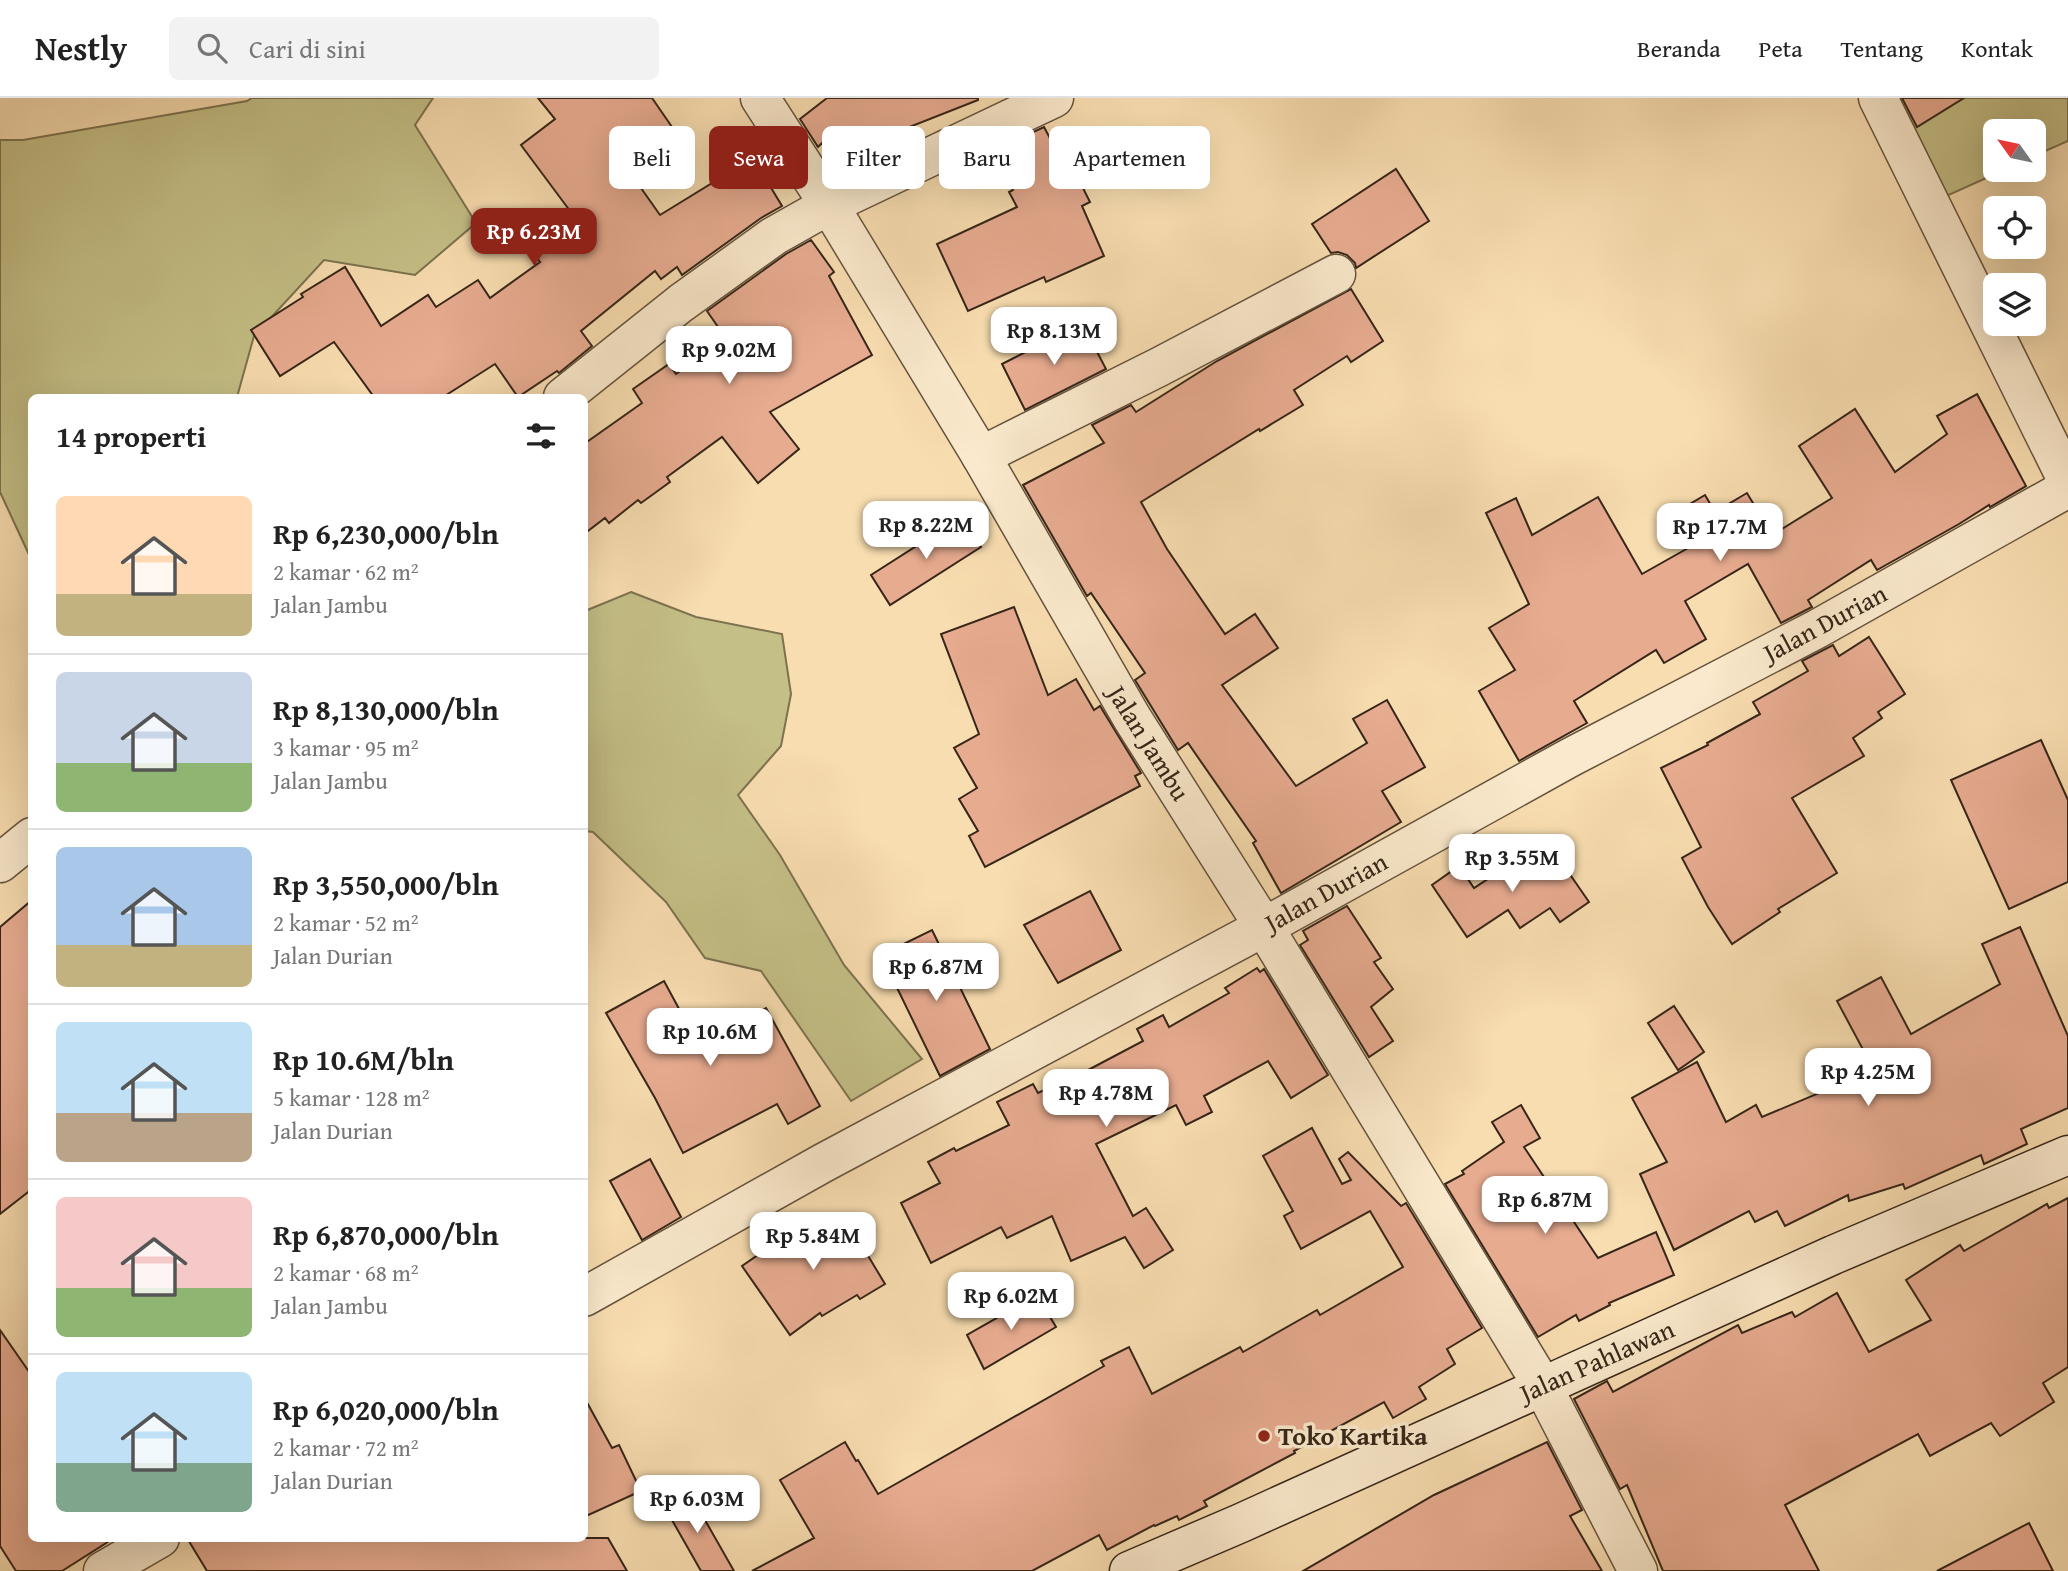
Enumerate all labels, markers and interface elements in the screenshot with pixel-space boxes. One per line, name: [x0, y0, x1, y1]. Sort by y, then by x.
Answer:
search box: [169, 17, 659, 80]
text: Nestly: [35, 24, 127, 72]
icon: search: [193, 29, 231, 67]
text: Cari di sini: [249, 29, 366, 68]
text: Beranda: [1637, 31, 1721, 66]
text: Peta: [1759, 31, 1803, 66]
text: Tentang: [1841, 31, 1923, 66]
text: Kontak: [1961, 31, 2033, 66]
north arrow: [1983, 119, 2046, 182]
map controls: [1983, 119, 2046, 336]
chip: Beli: [609, 126, 695, 189]
chip: Sewa: [709, 126, 808, 189]
chip: Filter: [822, 126, 925, 189]
chip: Baru: [939, 126, 1035, 189]
chip: Apartemen: [1049, 126, 1210, 189]
button: locate: [1983, 196, 2046, 259]
pin: Rp 6.23M: [462, 208, 606, 268]
text: Rp 6.23M: [487, 214, 581, 247]
button: layers: [1983, 273, 2046, 336]
pin: Rp 8.13M: [982, 308, 1126, 367]
text: Rp 8.13M: [1007, 313, 1101, 346]
pin: Rp 9.02M: [657, 327, 801, 386]
text: Rp 9.02M: [682, 332, 776, 365]
text: 14 properti: [56, 414, 206, 458]
icon: filters: [522, 417, 560, 455]
pin: Rp 8.22M: [854, 502, 998, 561]
pin: Rp 17.7M: [1648, 504, 1792, 563]
text: Rp 8.22M: [879, 507, 973, 540]
text: Rp 17.7M: [1673, 509, 1767, 542]
text: Rp 6,230,000/bln: [273, 511, 499, 555]
icon: home: [112, 524, 196, 608]
text: 2 kamar · 62 m²: [273, 555, 419, 588]
street label: Jalan Durian: [1753, 573, 1894, 673]
text: Jalan Jambu: [273, 588, 388, 621]
street label: Jalan Jambu: [1097, 675, 1200, 808]
text: Rp 8,130,000/bln: [273, 687, 499, 731]
icon: home: [112, 700, 196, 784]
text: 3 kamar · 95 m²: [273, 731, 419, 764]
text: Jalan Jambu: [273, 764, 388, 797]
pin: Rp 3.55M: [1440, 834, 1584, 894]
text: Rp 3.55M: [1465, 840, 1559, 873]
street label: Jalan Durian: [1255, 842, 1395, 943]
text: Rp 3,550,000/bln: [273, 862, 499, 906]
icon: home: [112, 875, 196, 959]
text: 2 kamar · 52 m²: [273, 906, 419, 939]
text: Jalan Durian: [273, 939, 393, 972]
pin: Rp 6.87M: [864, 944, 1008, 1003]
text: Rp 6.87M: [889, 949, 983, 982]
pin: Rp 10.6M: [638, 1009, 782, 1068]
text: Rp 10.6M: [663, 1014, 757, 1047]
text: Rp 10.6M/bln: [273, 1037, 454, 1081]
pin: Rp 4.25M: [1796, 1048, 1940, 1108]
icon: home: [112, 1050, 196, 1134]
text: Rp 4.25M: [1821, 1054, 1915, 1087]
pin: Rp 4.78M: [1034, 1070, 1178, 1129]
text: Rp 4.78M: [1059, 1075, 1153, 1108]
text: 5 kamar · 128 m²: [273, 1081, 430, 1114]
text: Jalan Durian: [273, 1114, 393, 1147]
pin: Rp 6.87M: [1473, 1176, 1617, 1236]
text: Rp 6.87M: [1498, 1182, 1592, 1215]
text: Rp 6,870,000/bln: [273, 1212, 499, 1256]
pin: Rp 5.84M: [741, 1212, 885, 1272]
text: Rp 5.84M: [766, 1218, 860, 1251]
icon: home: [112, 1225, 196, 1309]
text: 2 kamar · 68 m²: [273, 1256, 419, 1289]
pin: Rp 6.02M: [939, 1272, 1083, 1332]
text: Rp 6.02M: [964, 1278, 1058, 1311]
text: Jalan Jambu: [273, 1289, 388, 1322]
street label: Jalan Pahlawan: [1511, 1309, 1681, 1413]
text: Rp 6,020,000/bln: [273, 1387, 499, 1431]
icon: home: [112, 1400, 196, 1484]
place label: Toko Kartika: [1278, 1416, 1428, 1455]
marker: Toko Kartika: [1256, 1428, 1272, 1444]
text: 2 kamar · 72 m²: [273, 1431, 419, 1464]
text: Jalan Durian: [273, 1464, 393, 1497]
pin: Rp 6.03M: [625, 1476, 769, 1535]
text: Rp 6.03M: [650, 1481, 744, 1514]

